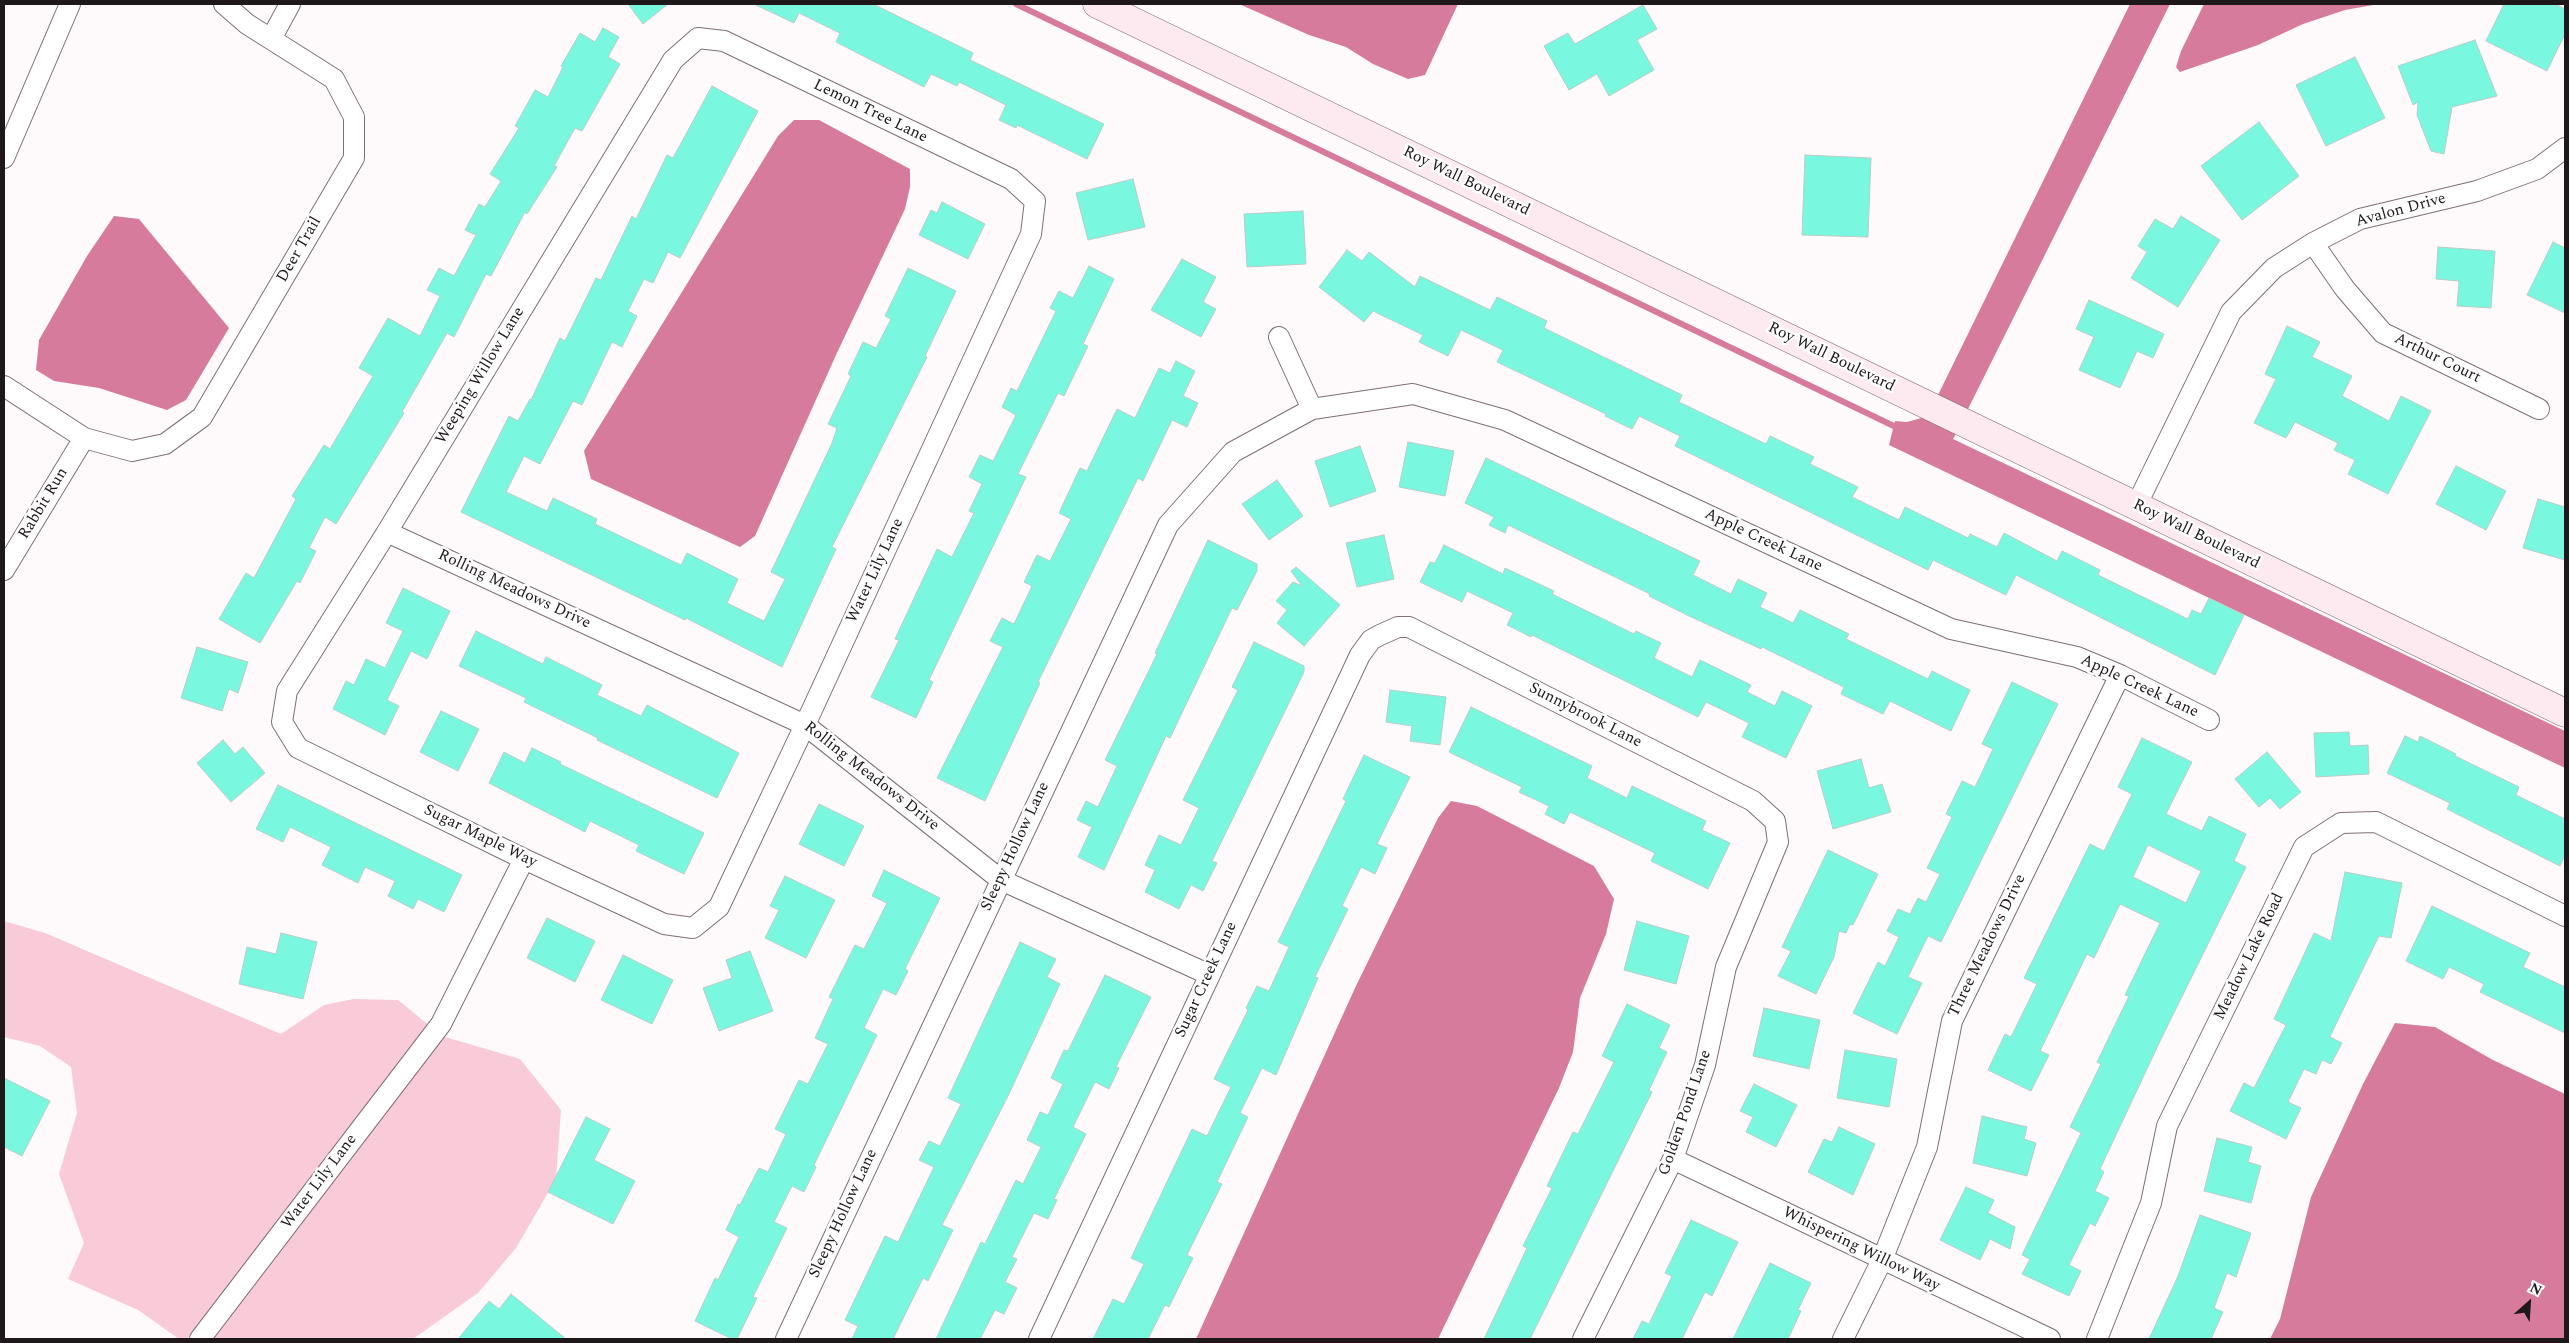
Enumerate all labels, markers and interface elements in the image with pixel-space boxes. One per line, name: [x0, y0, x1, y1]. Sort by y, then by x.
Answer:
street label: Lemon Tree Lane: [810, 76, 930, 148]
street label: Roy Wall Boulevard: [1399, 143, 1533, 221]
street label: Avalon Drive: [2354, 190, 2448, 232]
street label: Deer Trail: [274, 214, 326, 286]
street label: Weeping Willow Lane: [432, 304, 530, 448]
street label: Roy Wall Boulevard: [1764, 319, 1898, 397]
street label: Arthur Court: [2391, 330, 2483, 388]
street label: Rabbit Run: [15, 465, 73, 543]
street label: Roy Wall Boulevard: [2129, 496, 2263, 574]
street label: Apple Creek Lane: [1701, 505, 1825, 577]
street label: Water Lily Lane: [843, 516, 909, 626]
street label: Rolling Meadows Drive: [435, 546, 593, 634]
street label: Apple Creek Lane: [2077, 651, 2201, 723]
street label: Sunnybrook Lane: [1525, 679, 1645, 753]
street label: Rolling Meadows Drive: [800, 718, 942, 836]
street label: Sleepy Hollow Lane: [978, 779, 1054, 915]
street label: Sugar Maple Way: [420, 801, 540, 873]
street label: Three Meadows Drive: [1945, 871, 2031, 1021]
street label: Meadow Lake Road: [2211, 890, 2289, 1024]
street label: Sugar Creek Lane: [1172, 919, 1242, 1041]
street label: Golden Pond Lane: [1656, 1048, 1716, 1178]
street label: Water Lily Lane: [278, 1131, 362, 1233]
street label: Sleepy Hollow Lane: [806, 1146, 882, 1282]
street label: Whispering Willow Way: [1779, 1204, 1943, 1296]
text: N: [2526, 1277, 2546, 1301]
north arrow: [2504, 1278, 2554, 1328]

